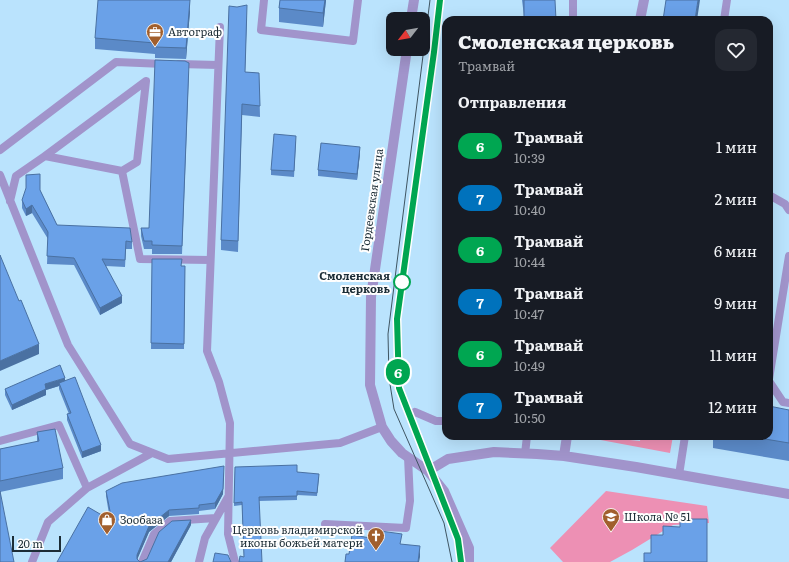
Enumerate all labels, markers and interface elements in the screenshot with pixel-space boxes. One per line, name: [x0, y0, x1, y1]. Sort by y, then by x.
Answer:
north arrow: [386, 12, 430, 56]
map controls: [386, 12, 430, 56]
office icon: Автограф: [145, 22, 165, 47]
place label: Автограф: [168, 23, 222, 39]
text: Смоленская церковь: [458, 27, 674, 55]
button: heart: [715, 29, 757, 71]
text: Трамвай: [458, 56, 515, 75]
text: Отправления: [458, 90, 566, 113]
text: Трамвай: [514, 125, 583, 148]
text: 1 мин: [716, 135, 757, 158]
text: 6: [476, 136, 484, 156]
street label: Гордеевская улица: [356, 147, 386, 252]
text: 10:39: [514, 148, 545, 167]
text: Трамвай: [514, 177, 583, 200]
text: 2 мин: [714, 187, 757, 210]
text: 7: [476, 188, 484, 208]
text: 10:40: [514, 200, 546, 219]
text: Трамвай: [514, 229, 583, 252]
text: 6 мин: [714, 239, 757, 262]
text: 6: [476, 240, 484, 260]
text: 10:44: [514, 252, 545, 271]
place label: Смоленская церковь: [319, 267, 390, 296]
marker: Смоленская церковь: [393, 273, 411, 291]
text: Трамвай: [514, 281, 583, 304]
text: 9 мин: [714, 291, 757, 314]
text: 7: [476, 292, 484, 312]
text: 10:47: [514, 304, 544, 323]
text: Трамвай: [514, 333, 583, 356]
text: 11 мин: [710, 343, 757, 366]
text: 6: [476, 344, 484, 364]
text: 10:49: [514, 356, 545, 375]
line badge: 6: [385, 359, 411, 385]
text: 6: [394, 362, 402, 382]
text: Трамвай: [514, 385, 583, 408]
text: 12 мин: [708, 395, 757, 418]
text: 7: [476, 396, 484, 416]
text: 10:50: [514, 408, 545, 427]
school or university icon: Школа № 51: [601, 507, 621, 532]
place label: Школа № 51: [624, 508, 691, 524]
shop icon: Зообаза: [97, 510, 117, 535]
place label: Зообаза: [120, 511, 163, 527]
place label: Церковь владимирской иконы божьей матери: [232, 521, 363, 550]
church icon: Церковь владимирской иконы божьей матери: [366, 526, 386, 551]
scale bar: [12, 534, 61, 553]
text: 20 m: [18, 535, 43, 551]

